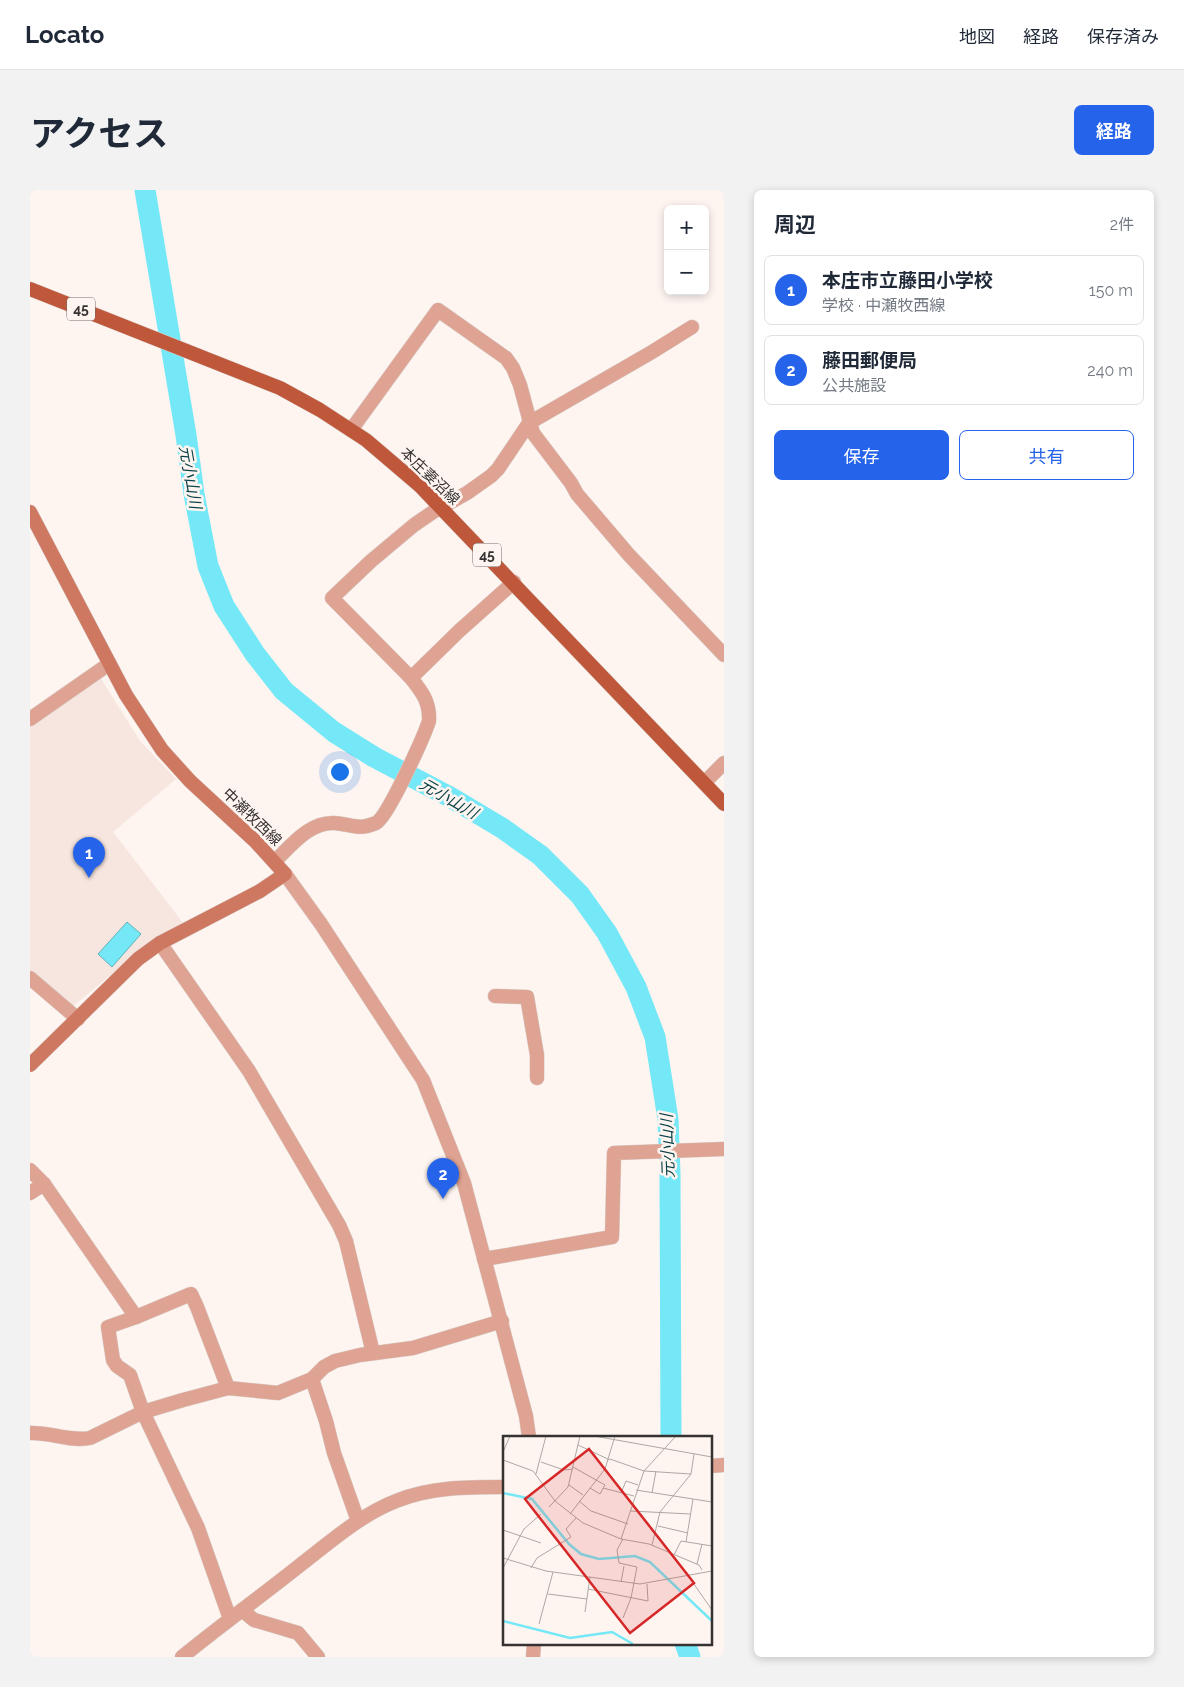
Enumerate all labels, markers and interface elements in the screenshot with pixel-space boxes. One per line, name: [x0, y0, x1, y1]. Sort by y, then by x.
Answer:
text: Locato: [25, 20, 104, 49]
text: 地図: [959, 26, 995, 47]
text: 経路: [1023, 26, 1059, 47]
text: 保存済み: [1087, 26, 1159, 47]
button: 経路: [1074, 105, 1154, 155]
text: アクセス: [30, 113, 168, 154]
map controls: [664, 205, 709, 295]
button: +: [664, 205, 709, 250]
text: 周辺: [774, 212, 816, 237]
text: 2件: [1110, 215, 1134, 234]
button: −: [664, 250, 709, 295]
text: 本庄市立藤田小学校: [822, 269, 993, 291]
text: 1: [787, 281, 795, 300]
text: 150 m: [1089, 281, 1133, 300]
text: 学校 · 中瀬牧西線: [822, 296, 945, 315]
road number: 45: [67, 298, 95, 320]
text: 藤田郵便局: [822, 349, 917, 371]
text: 2: [786, 361, 796, 380]
text: 240 m: [1087, 361, 1133, 380]
text: 公共施設: [822, 376, 886, 395]
button: 保存: [774, 430, 949, 480]
button: 共有: [959, 430, 1134, 480]
street label: 本庄妻沼線: [397, 443, 463, 509]
water label: 元小山川: [176, 444, 206, 512]
road number: 45: [473, 544, 501, 566]
your location: [327, 759, 353, 785]
water label: 元小山川: [416, 774, 483, 824]
street label: 中瀬牧西線: [219, 784, 285, 850]
pin: 1: [73, 837, 105, 878]
water label: 元小山川: [657, 1112, 678, 1178]
pin: 2: [427, 1158, 459, 1199]
inset map: [503, 1436, 712, 1644]

